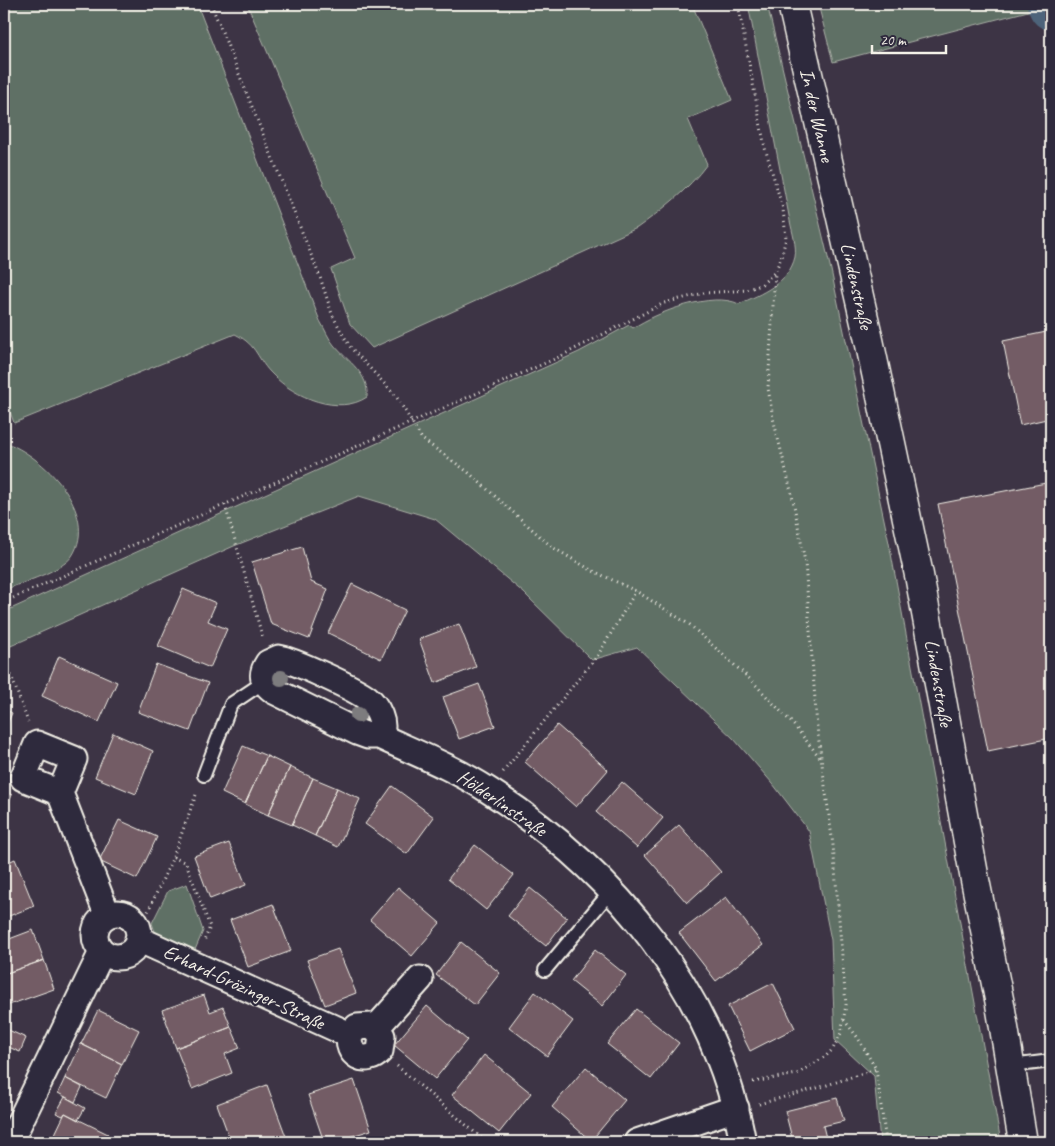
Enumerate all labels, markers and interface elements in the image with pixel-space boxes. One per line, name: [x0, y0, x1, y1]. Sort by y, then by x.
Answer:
scale bar: [872, 22, 946, 54]
text: 20 m: [880, 31, 907, 50]
street label: In der Wanne: [794, 66, 840, 166]
street label: Lindenstraße: [835, 240, 879, 333]
street label: Lindenstraße: [919, 637, 959, 730]
street label: Hölderlinstraße: [452, 764, 553, 843]
street label: Erhard-Grözinger-Straße: [159, 939, 330, 1036]

